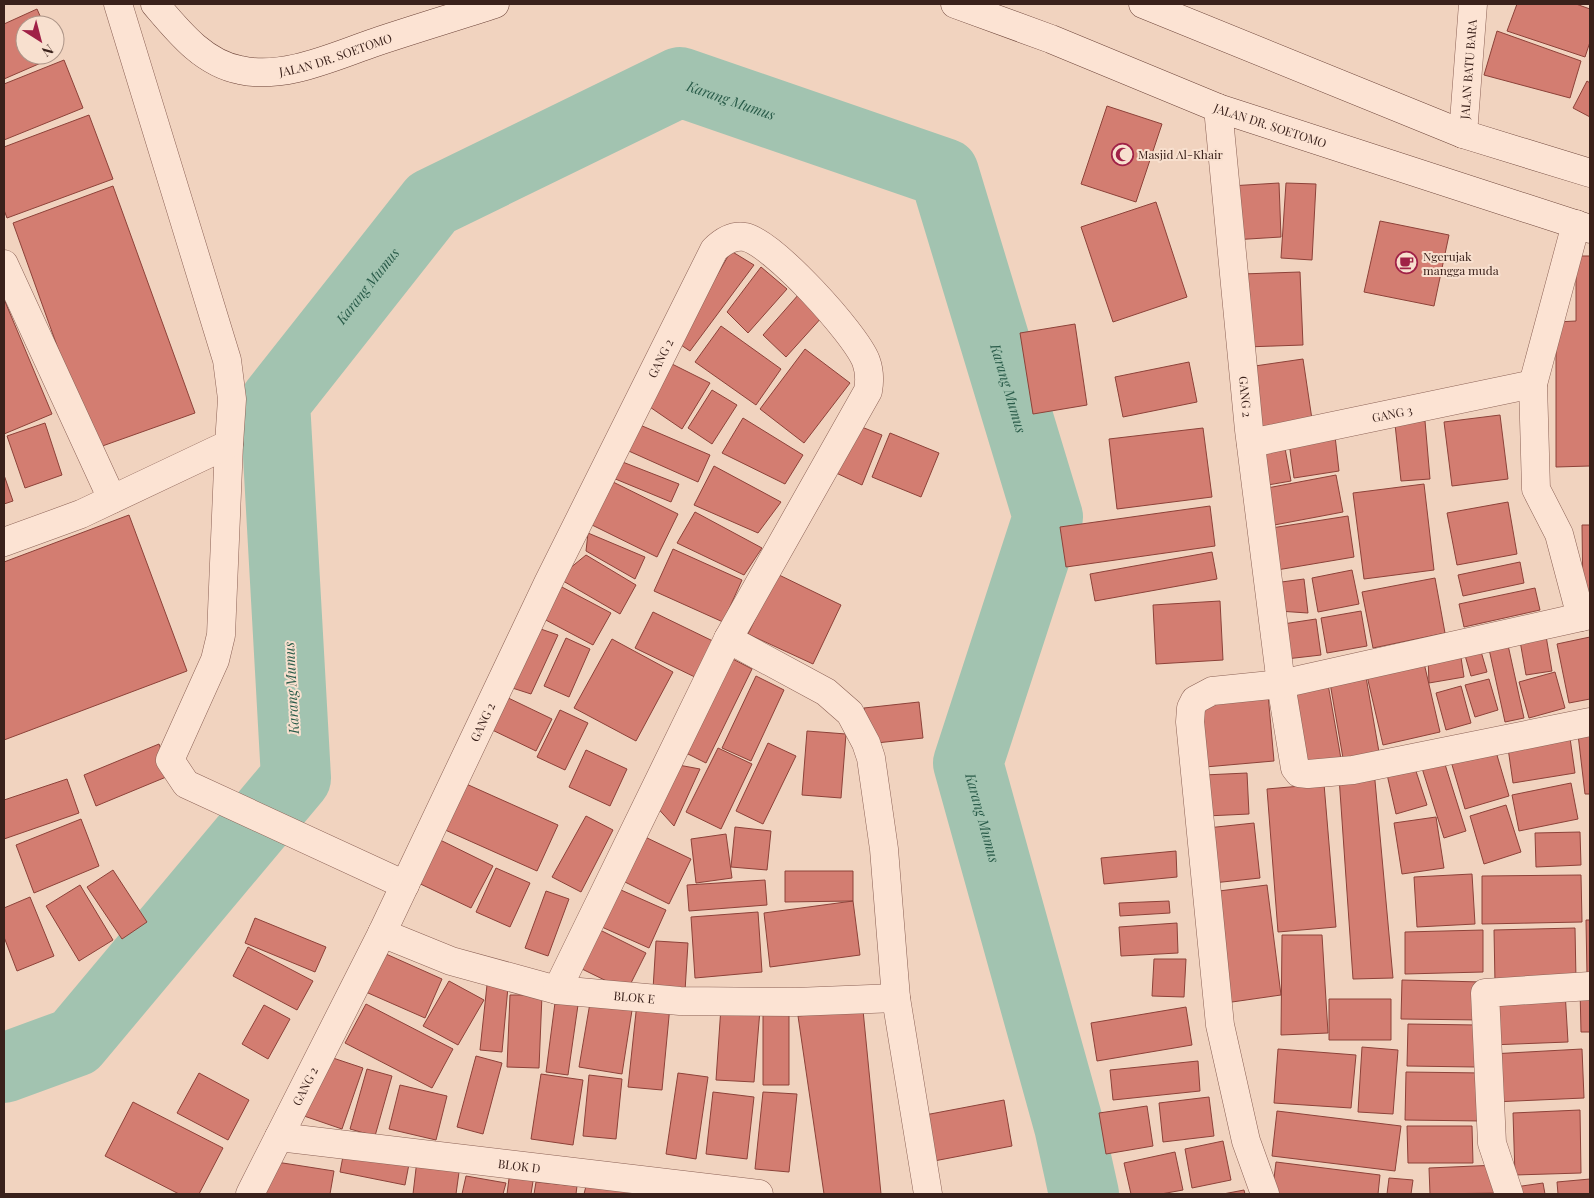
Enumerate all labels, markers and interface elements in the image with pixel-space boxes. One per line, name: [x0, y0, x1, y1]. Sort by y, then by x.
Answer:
north arrow: [15, 15, 65, 65]
street label: JALAN BATU BARA: [1456, 18, 1480, 121]
street label: JALAN DR. SOETOMO: [277, 29, 394, 79]
text: N: [38, 40, 58, 62]
water label: Karang Mumus: [684, 75, 778, 124]
street label: JALAN DR. SOETOMO: [1211, 99, 1329, 151]
mosque icon: Masjid Al-Khair: [1110, 142, 1134, 166]
place label: Masjid Al-Khair: [1138, 146, 1223, 162]
water label: Karang Mumus: [330, 243, 403, 328]
place label: Ngerujak mangga muda: [1423, 248, 1499, 278]
cafe icon: Ngerujak mangga muda: [1395, 251, 1419, 275]
street label: GANG 2: [644, 336, 677, 380]
water label: Karang Mumus: [986, 340, 1032, 436]
street label: GANG 2: [1236, 375, 1256, 418]
street label: GANG 3: [1370, 401, 1414, 426]
water label: Karang Mumus: [279, 641, 303, 735]
street label: GANG 2: [466, 700, 498, 744]
water label: Karang Mumus: [961, 770, 1005, 865]
street label: BLOK E: [613, 987, 656, 1007]
street label: GANG 2: [288, 1064, 321, 1108]
street label: BLOK D: [497, 1155, 542, 1176]

